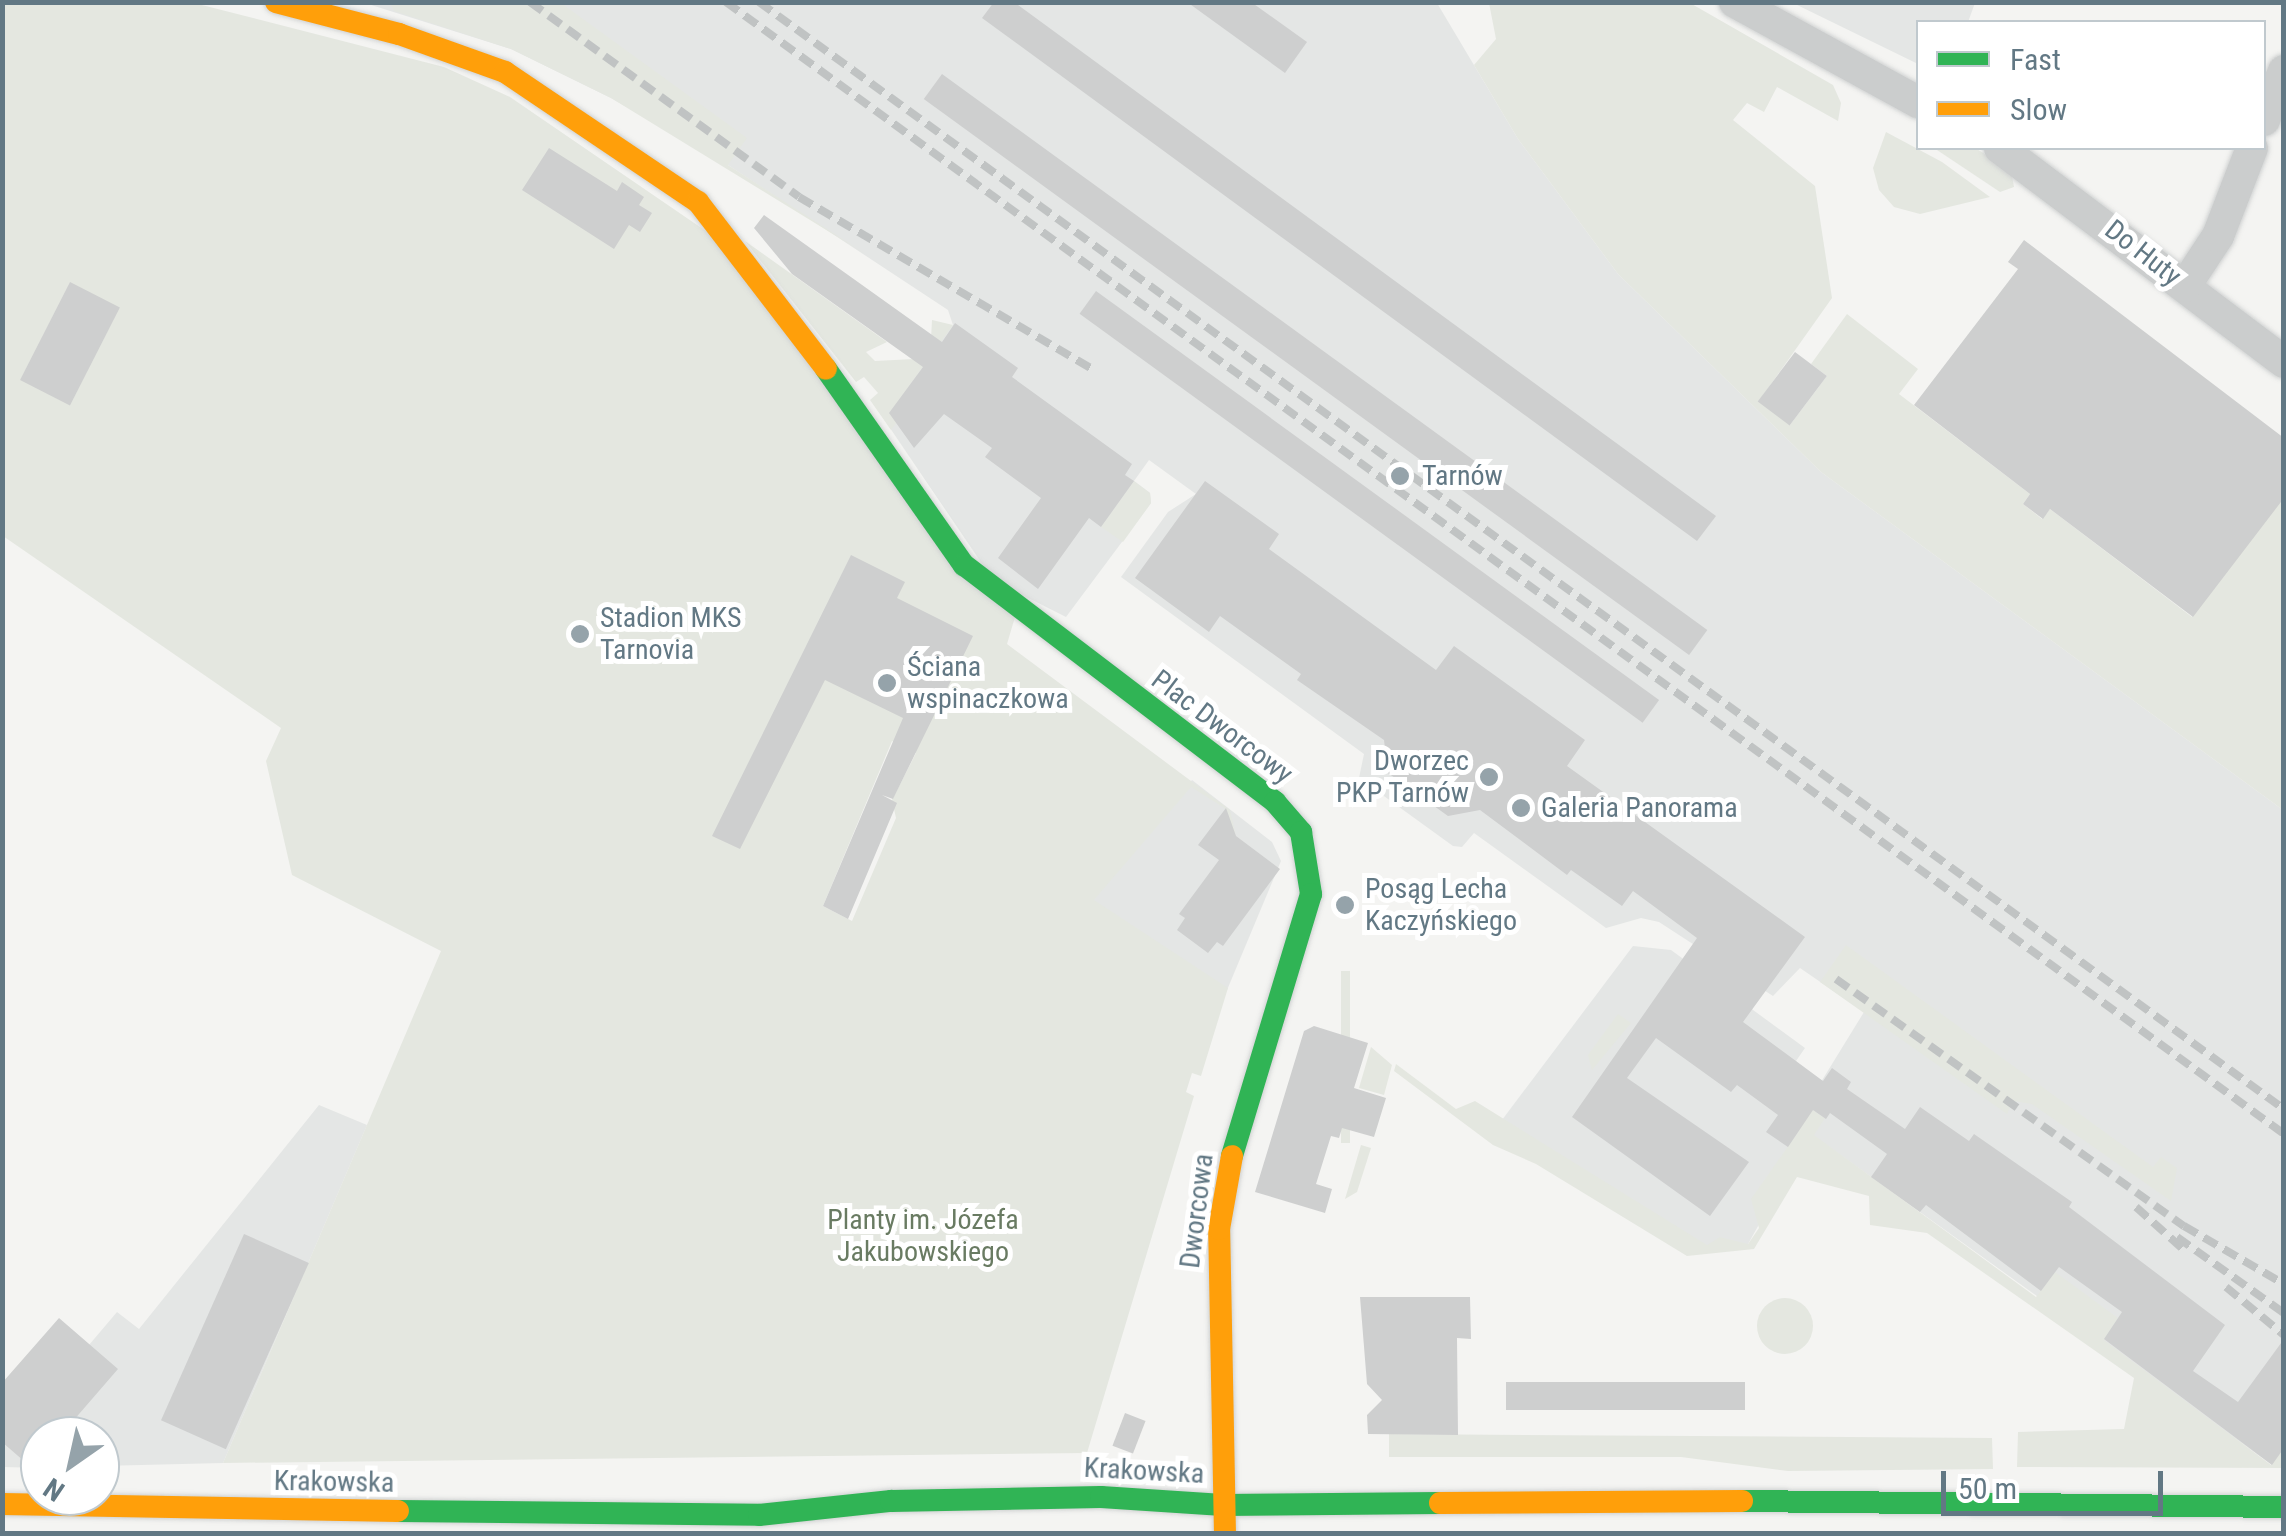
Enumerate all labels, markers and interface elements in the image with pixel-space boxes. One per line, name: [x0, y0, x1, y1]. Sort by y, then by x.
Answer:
legend: [1916, 20, 2266, 150]
text: Fast: [2010, 42, 2061, 77]
text: Slow: [2010, 92, 2067, 127]
street label: Do Huty: [2098, 213, 2188, 293]
place label: Tarnów: [1422, 459, 1503, 493]
marker: Tarnów: [1387, 463, 1413, 489]
place label: Stadion MKS Tarnovia: [600, 601, 742, 667]
marker: Stadion MKS Tarnovia: [569, 623, 591, 645]
place label: Ściana wspinaczkowa: [907, 650, 1069, 716]
street label: Plac Dworcowy: [1145, 663, 1299, 791]
marker: Ściana wspinaczkowa: [876, 672, 898, 694]
place label: Dworzec PKP Tarnów: [1335, 744, 1469, 810]
marker: Dworzec PKP Tarnów: [1478, 766, 1500, 788]
place label: Galeria Panorama: [1541, 791, 1738, 825]
marker: Galeria Panorama: [1510, 797, 1532, 819]
place label: Posąg Lecha Kaczyńskiego: [1365, 872, 1517, 938]
marker: Posąg Lecha Kaczyńskiego: [1334, 894, 1356, 916]
street label: Dworcowa: [1173, 1152, 1221, 1270]
park label: Planty im. Józefa Jakubowskiego: [827, 1203, 1019, 1269]
north arrow: [20, 1416, 120, 1516]
street label: Krakowska: [1083, 1451, 1205, 1491]
scale bar: [1946, 1451, 2168, 1513]
street label: Krakowska: [274, 1464, 394, 1500]
text: N: [38, 1471, 70, 1508]
text: 50 m: [1958, 1471, 2017, 1506]

